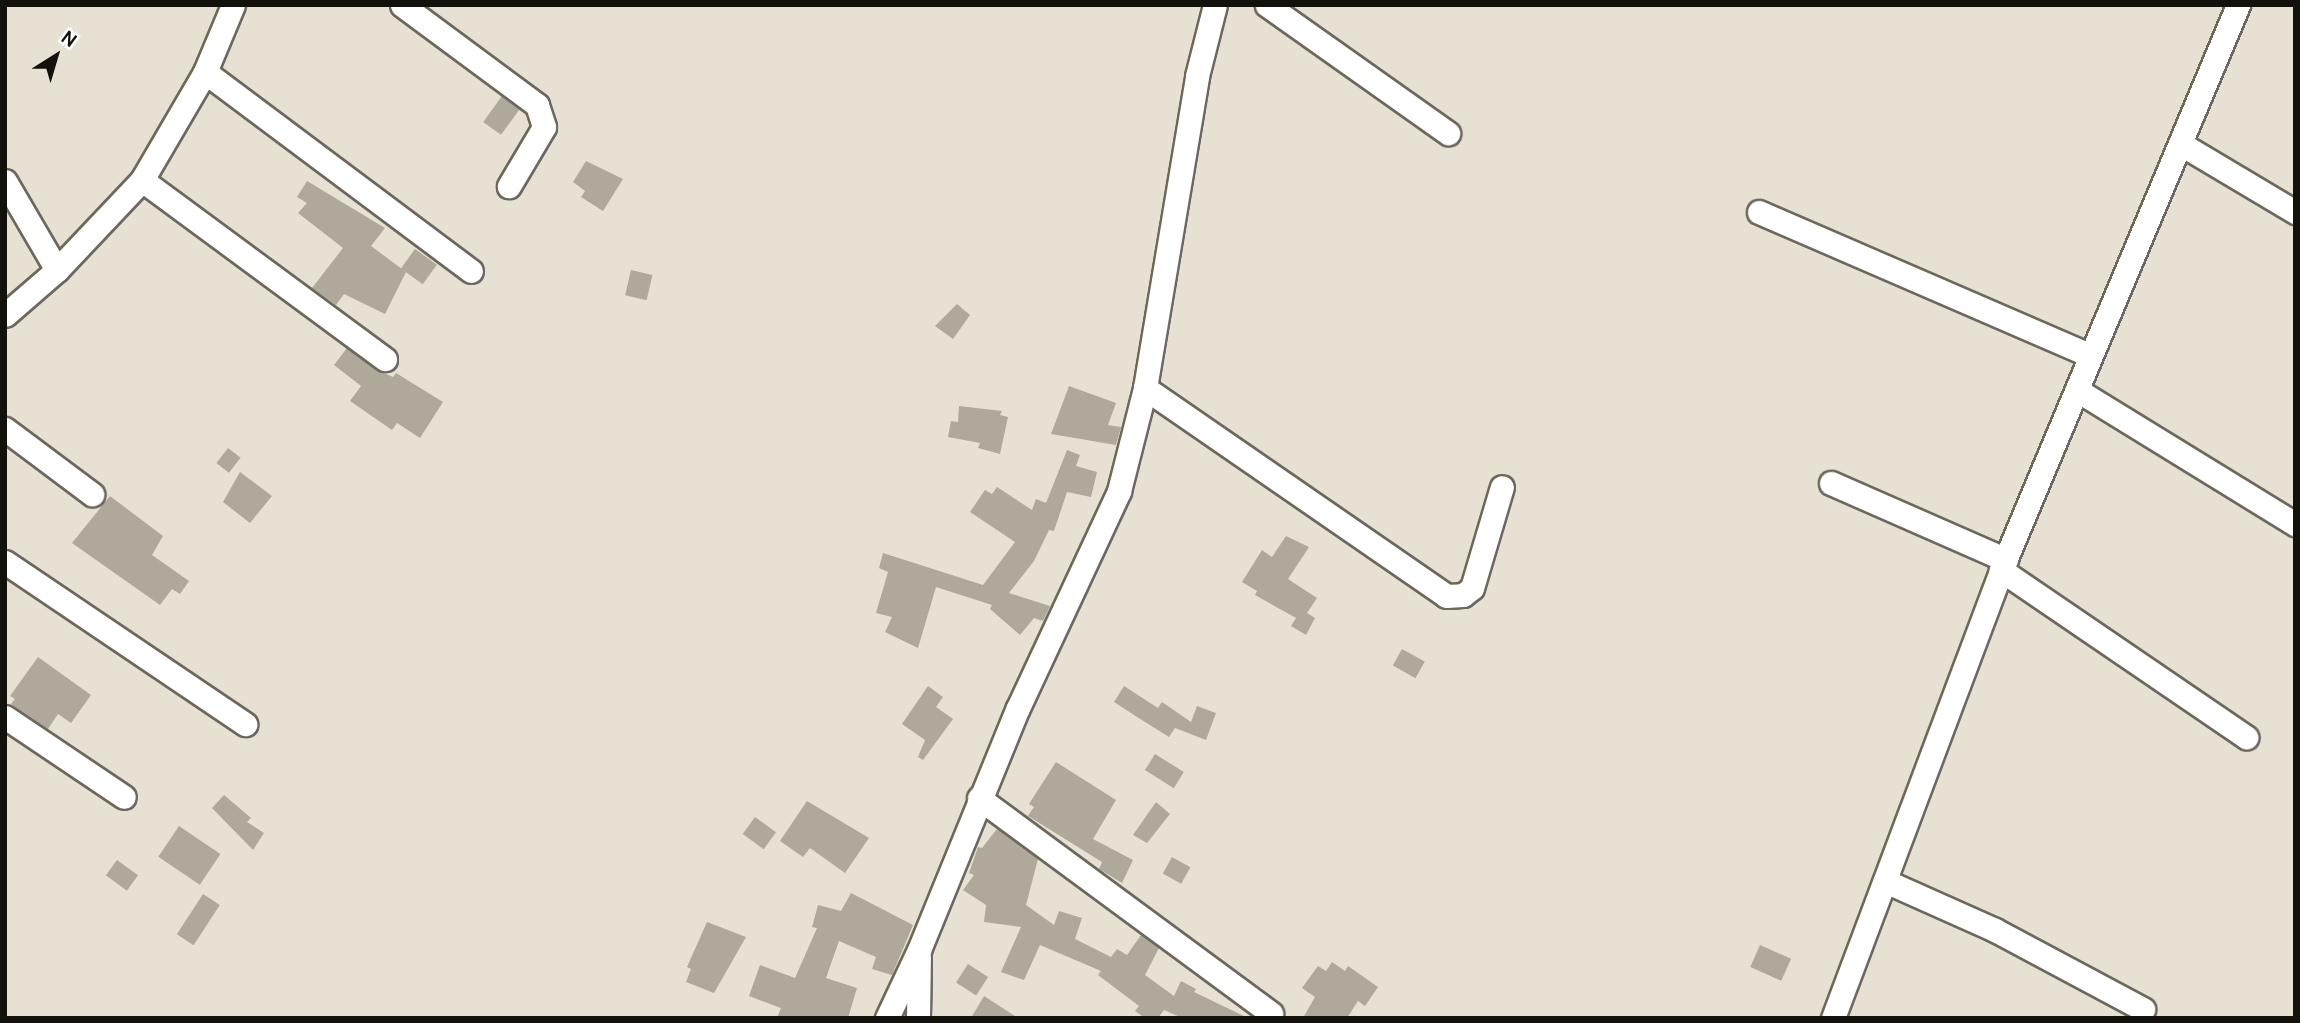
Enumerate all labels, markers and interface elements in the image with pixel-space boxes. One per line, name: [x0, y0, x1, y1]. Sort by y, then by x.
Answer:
north arrow: [21, 21, 91, 91]
text: N: [57, 26, 81, 52]

